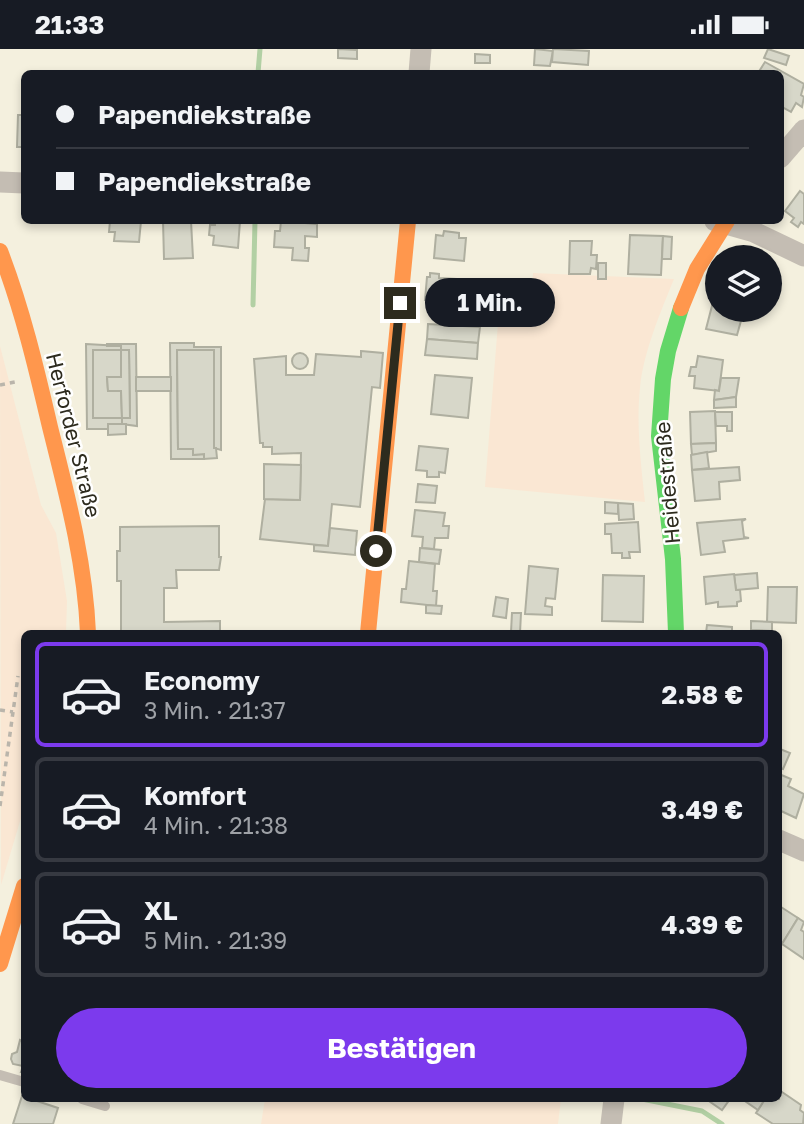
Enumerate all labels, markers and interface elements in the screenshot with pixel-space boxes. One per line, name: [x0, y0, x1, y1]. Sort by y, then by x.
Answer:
text: 21:33: [35, 9, 104, 40]
text: Papendiekstraße: [98, 99, 311, 130]
text: Papendiekstraße: [98, 166, 311, 197]
map controls: [705, 245, 782, 322]
button: layers: [705, 245, 782, 322]
callout: 1 Min.: [424, 279, 554, 327]
route end: [384, 287, 416, 319]
text: 1 Min.: [457, 288, 523, 316]
street label: Herforder Straße: [41, 350, 107, 520]
street label: Heidestraße: [649, 421, 685, 545]
route start: [360, 535, 392, 567]
icon: car: [60, 663, 123, 726]
text: Economy: [144, 665, 260, 696]
text: 2.58 €: [661, 679, 743, 710]
text: 3 Min. · 21:37: [144, 696, 286, 724]
icon: car: [60, 778, 123, 841]
text: Komfort: [144, 780, 247, 811]
text: 3.49 €: [661, 794, 743, 825]
text: 4 Min. · 21:38: [144, 811, 288, 839]
icon: car: [60, 893, 123, 956]
text: XL: [144, 895, 178, 926]
text: 4.39 €: [661, 909, 743, 940]
text: 5 Min. · 21:39: [144, 926, 287, 954]
button: Bestätigen: [56, 1008, 747, 1088]

